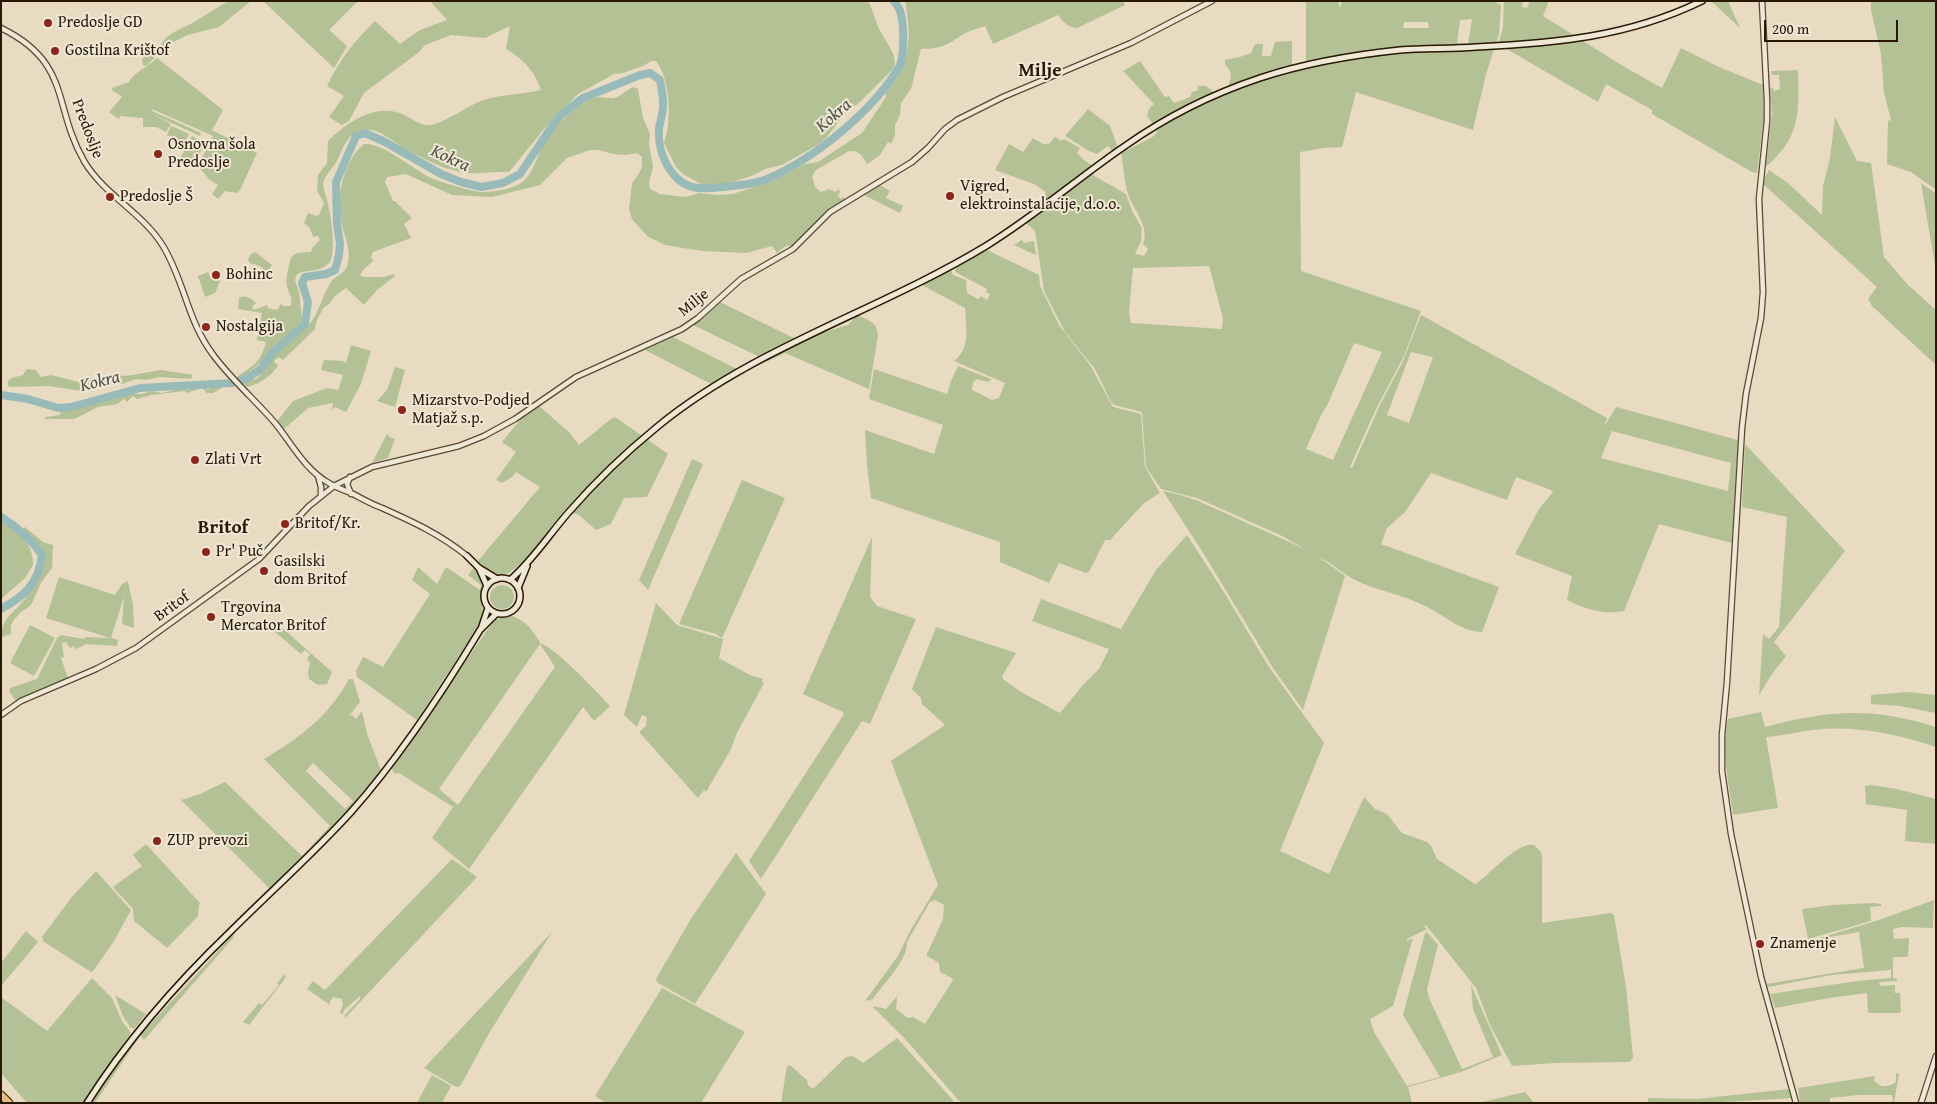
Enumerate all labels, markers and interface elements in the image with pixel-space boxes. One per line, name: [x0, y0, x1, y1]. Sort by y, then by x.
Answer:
scale bar: [1767, 10, 1901, 42]
place label: Predoslje GD: [58, 13, 142, 33]
marker: Predoslje GD: [42, 17, 54, 29]
text: 200 m: [1772, 18, 1809, 39]
place label: Gostilna Krištof: [65, 41, 170, 61]
marker: Gostilna Krištof: [49, 45, 61, 57]
district label: Milje: [1018, 60, 1062, 82]
water label: Kokra: [812, 95, 856, 137]
street label: Predoslje: [67, 97, 107, 161]
place label: Osnovna šola Predoslje: [168, 135, 256, 173]
water label: Kokra: [427, 141, 473, 177]
marker: Osnovna šola Predoslje: [152, 148, 164, 160]
place label: Vigred, elektroinstalacije, d.o.o.: [960, 177, 1120, 215]
place label: Predoslje Š: [120, 187, 193, 207]
marker: Vigred, elektroinstalacije, d.o.o.: [944, 190, 956, 202]
marker: Predoslje Š: [104, 191, 116, 203]
place label: Bohinc: [226, 265, 273, 285]
marker: Bohinc: [210, 269, 222, 281]
street label: Milje: [675, 285, 713, 321]
place label: Nostalgija: [216, 317, 283, 337]
marker: Nostalgija: [200, 321, 212, 333]
water label: Kokra: [78, 367, 122, 397]
place label: Mizarstvo-Podjed Matjaž s.p.: [412, 391, 530, 429]
marker: Mizarstvo-Podjed Matjaž s.p.: [396, 404, 408, 416]
place label: Zlati Vrt: [205, 450, 262, 470]
marker: Zlati Vrt: [189, 454, 201, 466]
place label: Britof/Kr.: [295, 514, 360, 534]
district label: Britof: [198, 517, 248, 539]
marker: Britof/Kr.: [279, 518, 291, 530]
place label: Pr' Puč: [216, 542, 263, 562]
marker: Pr' Puč: [200, 546, 212, 558]
place label: Gasilski dom Britof: [274, 552, 346, 590]
marker: Gasilski dom Britof: [258, 565, 270, 577]
street label: Britof: [151, 588, 193, 626]
place label: Trgovina Mercator Britof: [221, 598, 326, 636]
marker: Trgovina Mercator Britof: [205, 611, 217, 623]
place label: ZUP prevozi: [167, 831, 248, 851]
marker: ZUP prevozi: [151, 835, 163, 847]
place label: Znamenje: [1770, 934, 1836, 954]
marker: Znamenje: [1754, 938, 1766, 950]

